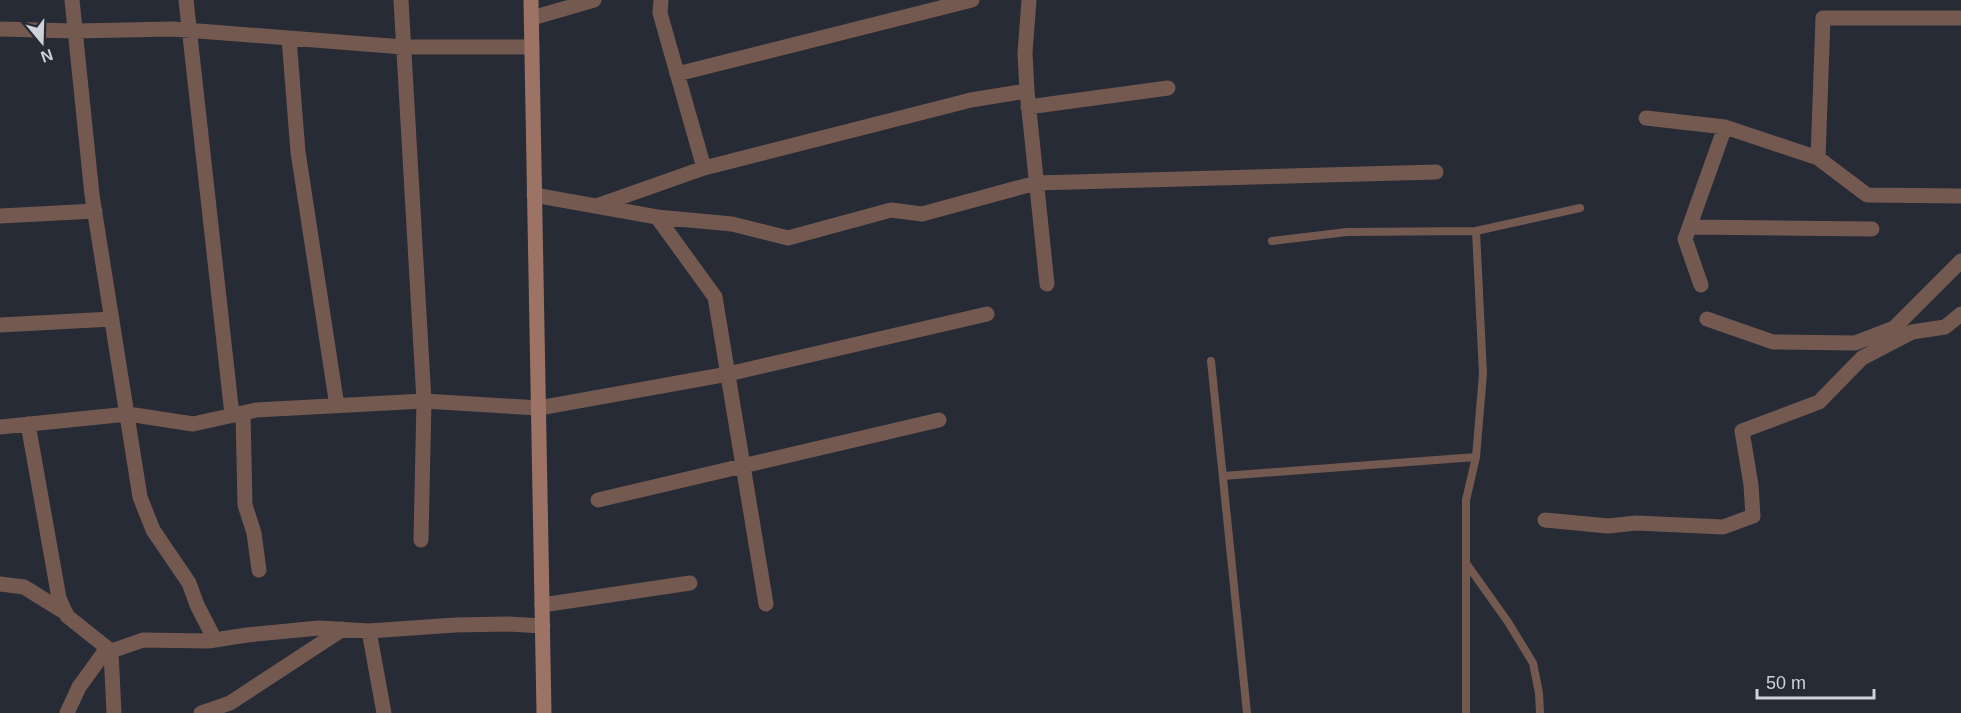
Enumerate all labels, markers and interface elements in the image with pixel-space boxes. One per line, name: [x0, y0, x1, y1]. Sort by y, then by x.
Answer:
north arrow: [12, 12, 72, 72]
text: N: [38, 46, 55, 66]
scale bar: [1757, 662, 1874, 700]
text: 50 m: [1766, 673, 1806, 693]

